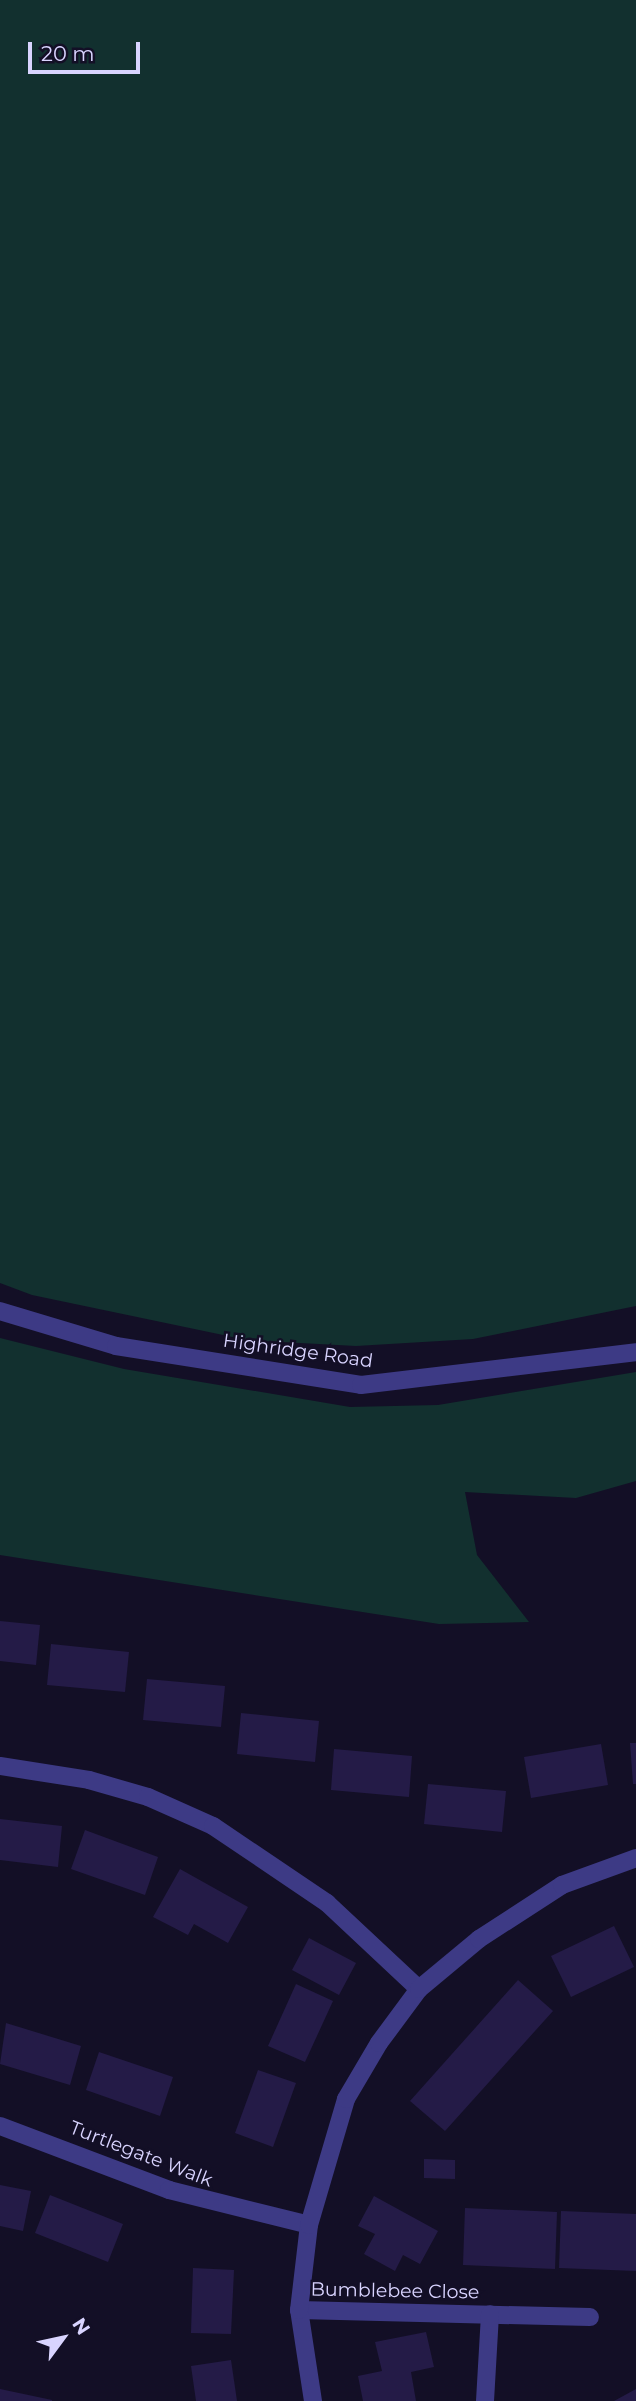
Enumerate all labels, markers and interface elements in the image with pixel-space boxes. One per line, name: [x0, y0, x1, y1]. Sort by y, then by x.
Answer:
scale bar: [32, 28, 144, 72]
text: 20 m: [41, 41, 95, 66]
street label: Highridge Road: [222, 1329, 374, 1373]
street label: Turtlegate Walk: [66, 2116, 216, 2192]
street label: Bumblebee Close: [310, 2278, 480, 2304]
north arrow: [28, 2303, 98, 2373]
text: N: [67, 2314, 95, 2339]

